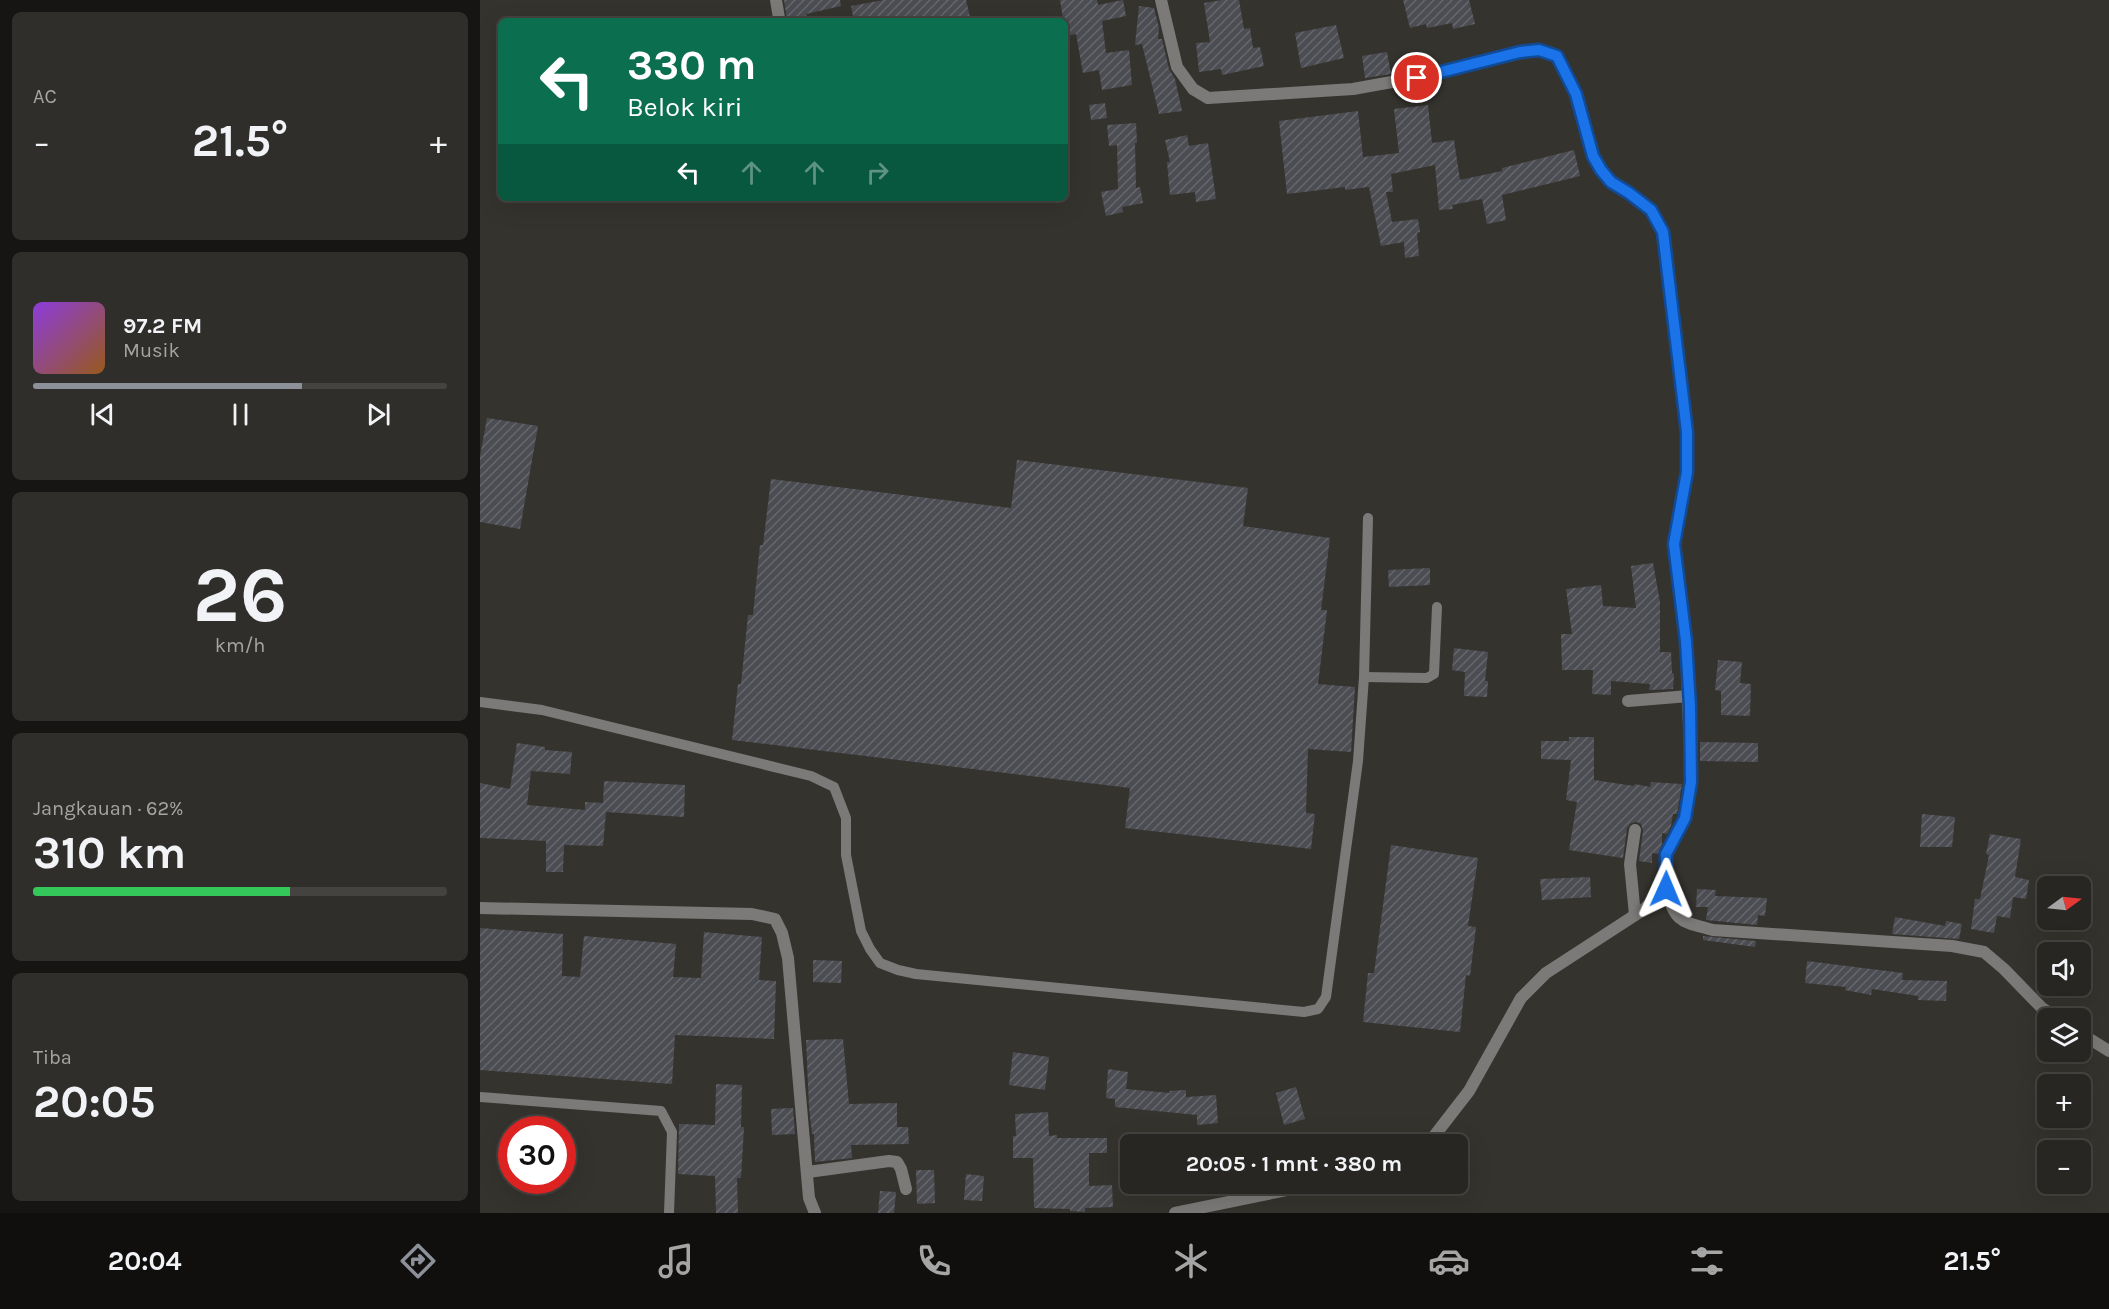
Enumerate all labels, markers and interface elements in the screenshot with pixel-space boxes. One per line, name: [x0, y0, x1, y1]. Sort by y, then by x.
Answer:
text: 330 m: [627, 40, 756, 90]
icon: left: [528, 42, 606, 120]
pin: [1391, 52, 1442, 103]
icon: arrive: [1400, 61, 1433, 94]
text: AC: [33, 85, 57, 108]
text: Belok kiri: [627, 91, 743, 123]
text: 21.5°: [192, 115, 288, 167]
text: −: [33, 123, 50, 161]
text: +: [430, 123, 447, 161]
icon: left: [672, 156, 705, 189]
icon: ahead: [735, 156, 768, 189]
icon: ahead: [798, 156, 831, 189]
icon: right: [861, 156, 894, 189]
text: 97.2 FM: [123, 313, 202, 339]
text: Musik: [123, 339, 180, 362]
icon: previous: [86, 398, 119, 431]
icon: pause: [224, 398, 257, 431]
icon: next: [362, 398, 395, 431]
text: 26: [193, 549, 287, 641]
text: km/h: [215, 634, 265, 657]
text: Jangkauan · 62%: [33, 797, 184, 820]
text: 310 km: [33, 827, 186, 879]
position arrow: [1634, 857, 1698, 921]
north arrow: [2037, 876, 2091, 930]
map controls: [2037, 876, 2091, 1194]
button: sound: [2037, 942, 2091, 996]
button: layers: [2037, 1008, 2091, 1062]
text: Tiba: [33, 1046, 72, 1069]
button: +: [2037, 1074, 2091, 1128]
text: 20:05: [33, 1076, 155, 1128]
speed limit sign: 30: [498, 1116, 576, 1194]
button: −: [2037, 1140, 2091, 1194]
text: 20:05 · 1 mnt · 380 m: [1186, 1151, 1402, 1177]
icon: directions: [397, 1240, 439, 1282]
icon: music: [655, 1240, 697, 1282]
icon: phone: [913, 1240, 955, 1282]
icon: climate: [1170, 1240, 1212, 1282]
icon: car: [1428, 1240, 1470, 1282]
icon: filters: [1686, 1240, 1728, 1282]
text: 20:04: [108, 1245, 182, 1277]
text: 21.5°: [1943, 1245, 2001, 1277]

